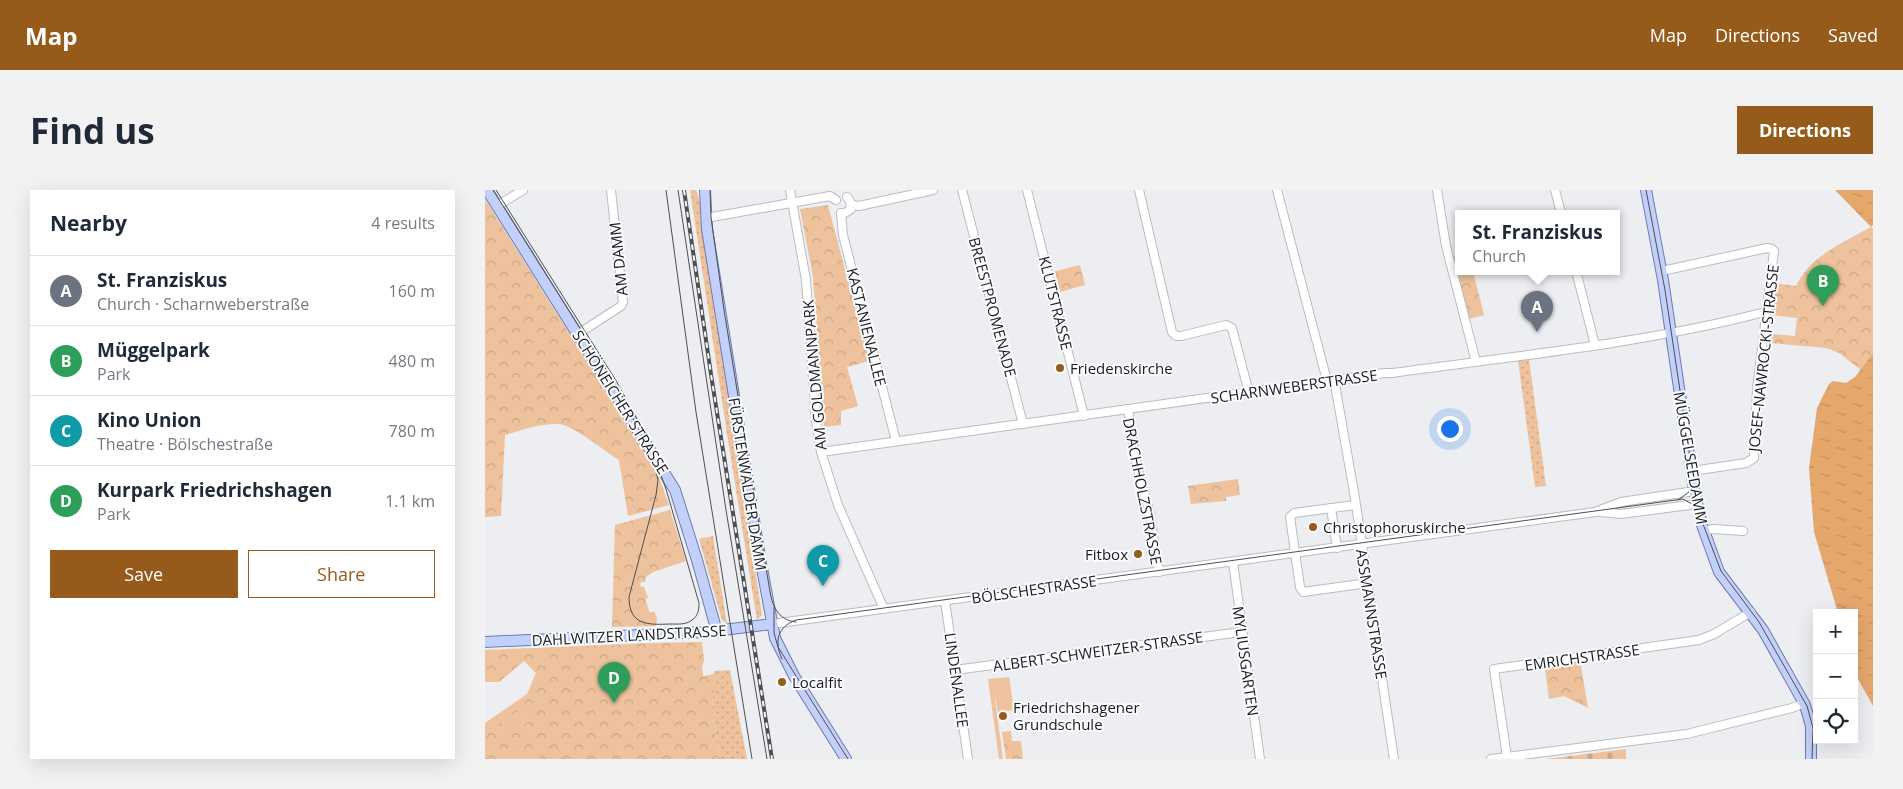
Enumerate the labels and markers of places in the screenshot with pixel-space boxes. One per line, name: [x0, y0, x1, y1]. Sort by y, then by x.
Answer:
pin: B: [1807, 265, 1839, 306]
pin: A: [1521, 291, 1553, 332]
place label: Friedenskirche: [1070, 358, 1173, 378]
marker: Friedenskirche: [1054, 362, 1066, 374]
place label: Christophoruskirche: [1323, 517, 1466, 537]
marker: Christophoruskirche: [1307, 521, 1319, 533]
place label: Fitbox: [1085, 544, 1128, 564]
pin: C: [807, 545, 839, 586]
marker: Fitbox: [1132, 548, 1144, 560]
pin: D: [598, 662, 630, 703]
place label: Localfit: [792, 672, 842, 692]
marker: Localfit: [776, 676, 788, 688]
place label: Friedrichshagener Grundschule: [1013, 697, 1140, 734]
marker: Friedrichshagener Grundschule: [997, 710, 1009, 722]

